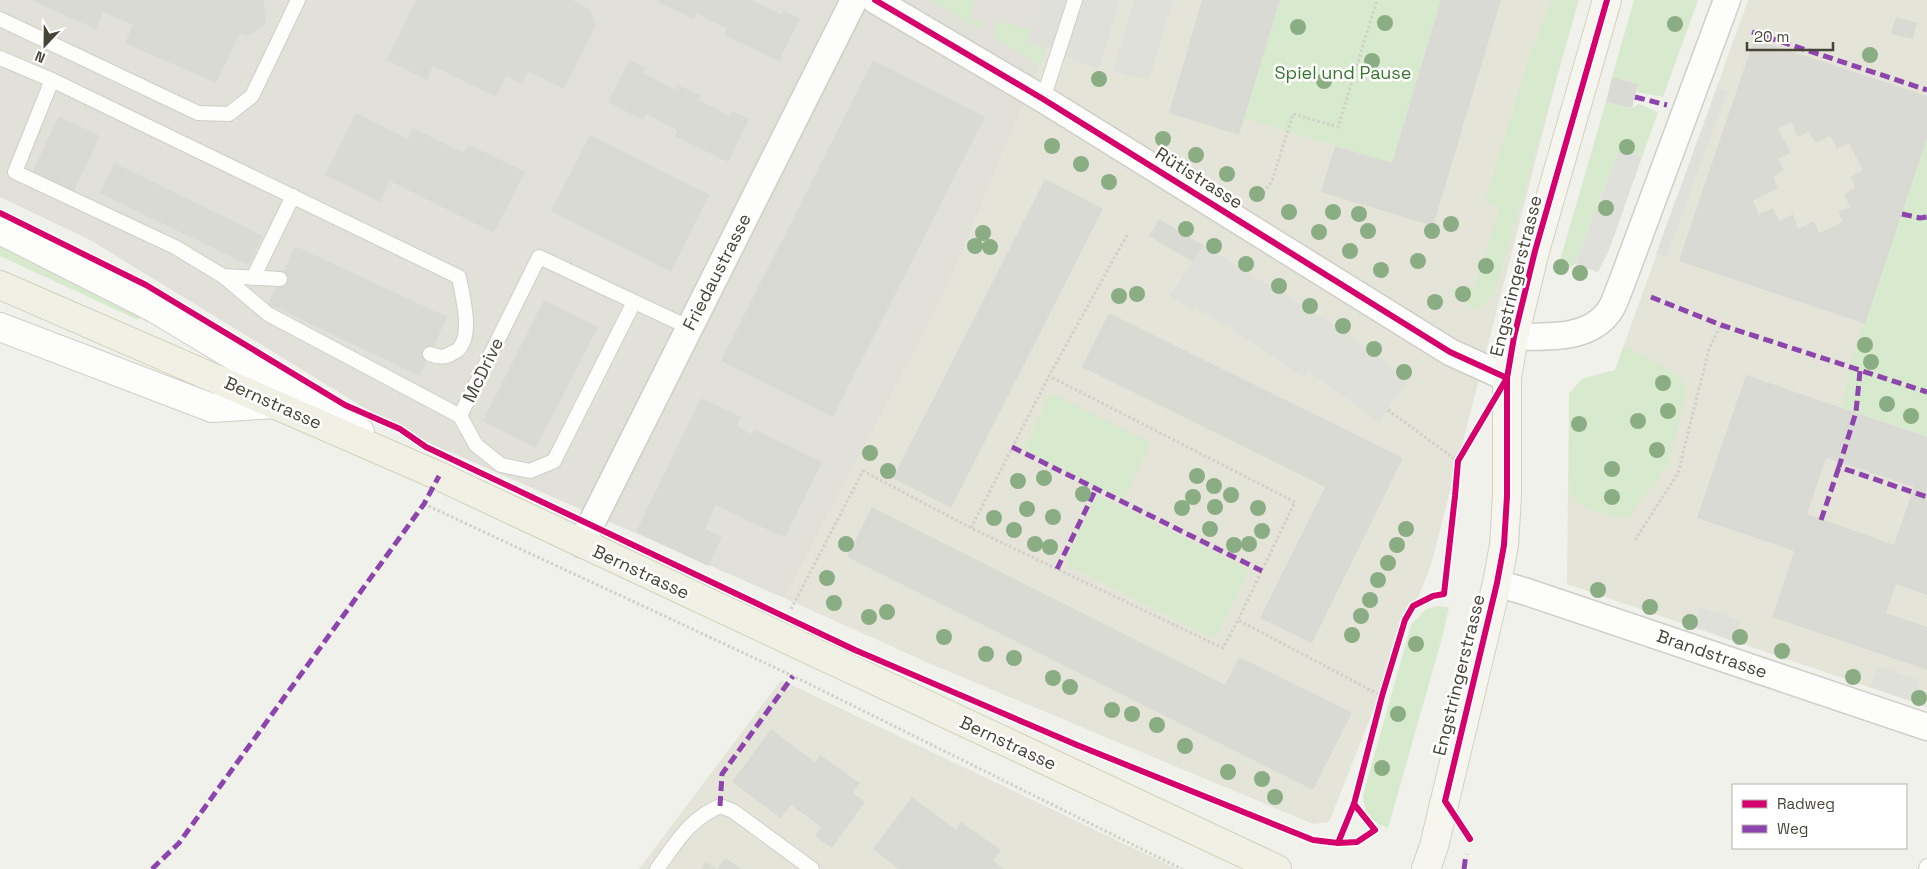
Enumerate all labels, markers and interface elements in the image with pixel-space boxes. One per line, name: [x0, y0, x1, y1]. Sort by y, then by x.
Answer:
north arrow: [20, 20, 70, 70]
scale bar: [1747, 20, 1833, 52]
text: 20 m: [1754, 27, 1789, 46]
text: N: [32, 47, 48, 67]
park label: Spiel und Pause: [1275, 61, 1411, 84]
street label: Rütistrasse: [1151, 142, 1247, 214]
street label: Engstringerstrasse: [1484, 193, 1547, 359]
street label: Friedaustrasse: [677, 209, 756, 334]
street label: McDrive: [457, 334, 508, 406]
street label: Bernstrasse: [221, 371, 326, 434]
street label: Bernstrasse: [589, 539, 693, 604]
street label: Engstringerstrasse: [1427, 592, 1490, 758]
street label: Brandstrasse: [1654, 624, 1770, 683]
street label: Bernstrasse: [956, 710, 1060, 775]
legend: [1732, 784, 1907, 849]
text: Radweg: [1777, 794, 1835, 813]
text: Weg: [1777, 819, 1808, 838]

